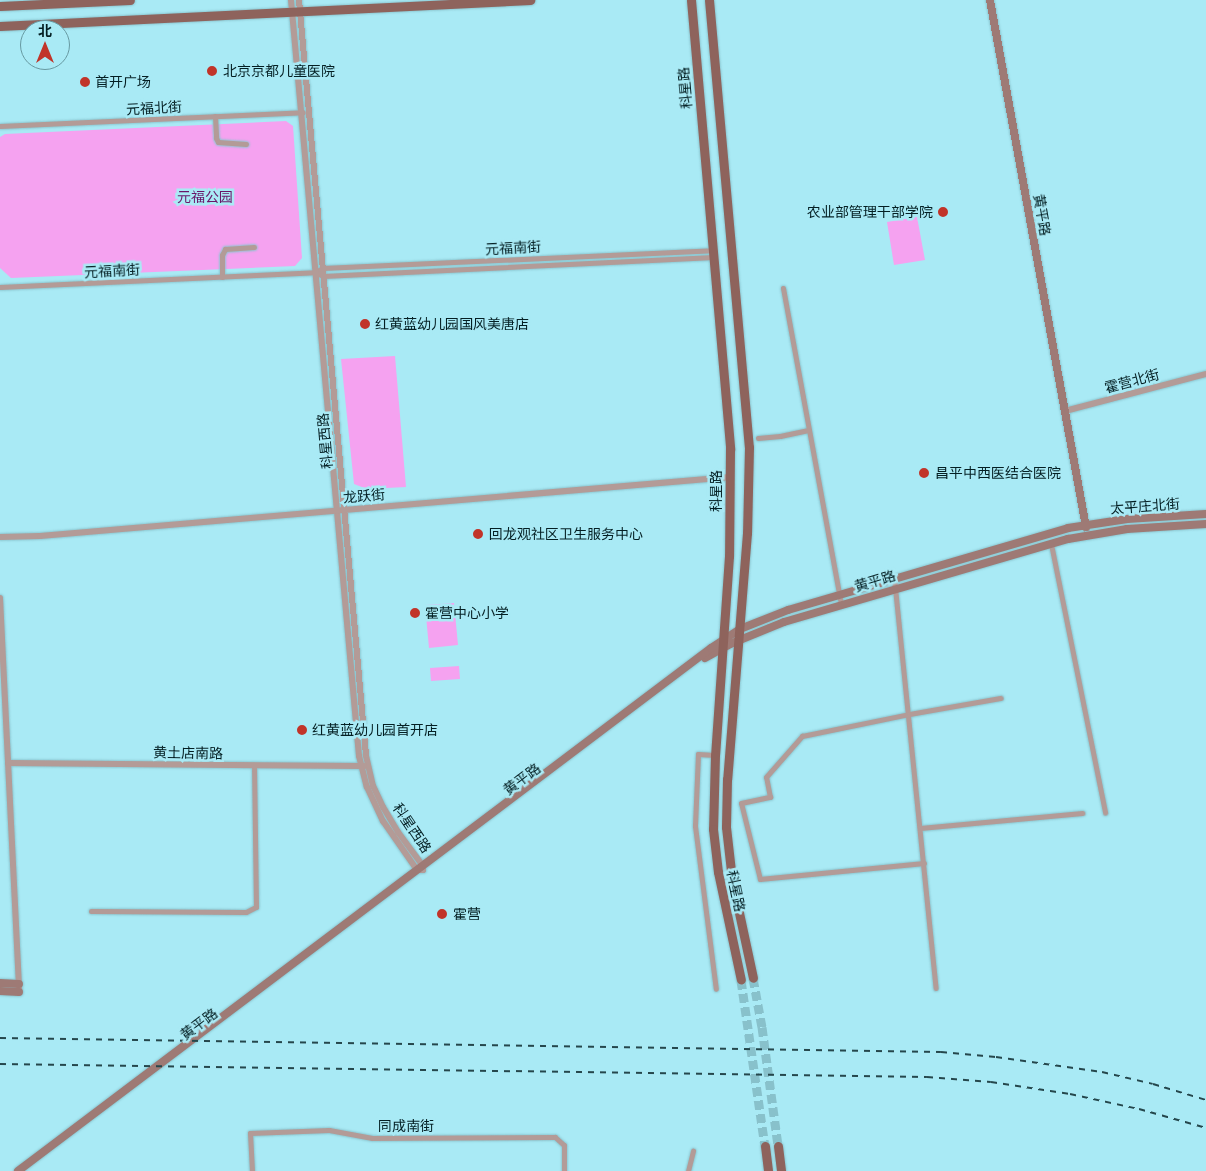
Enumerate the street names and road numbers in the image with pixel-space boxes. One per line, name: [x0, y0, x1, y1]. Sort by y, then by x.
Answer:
street label: 科星路: [675, 66, 695, 110]
street label: 元福北街: [126, 98, 182, 118]
street label: 黄平路: [1030, 193, 1054, 237]
street label: 元福南街: [485, 238, 541, 258]
street label: 元福南街: [84, 261, 140, 281]
street label: 霍营北街: [1103, 366, 1161, 396]
street label: 科星西路: [314, 412, 336, 470]
street label: 科星路: [708, 470, 724, 512]
street label: 龙跃街: [342, 486, 386, 506]
street label: 太平庄北街: [1109, 495, 1181, 517]
street label: 黄平路: [852, 567, 898, 595]
street label: 黄土店南路: [153, 744, 223, 762]
street label: 黄平路: [500, 760, 544, 798]
street label: 科星西路: [389, 800, 435, 856]
street label: 科星路: [723, 869, 749, 913]
street label: 黄平路: [177, 1005, 221, 1043]
street label: 同成南街: [378, 1118, 434, 1134]

